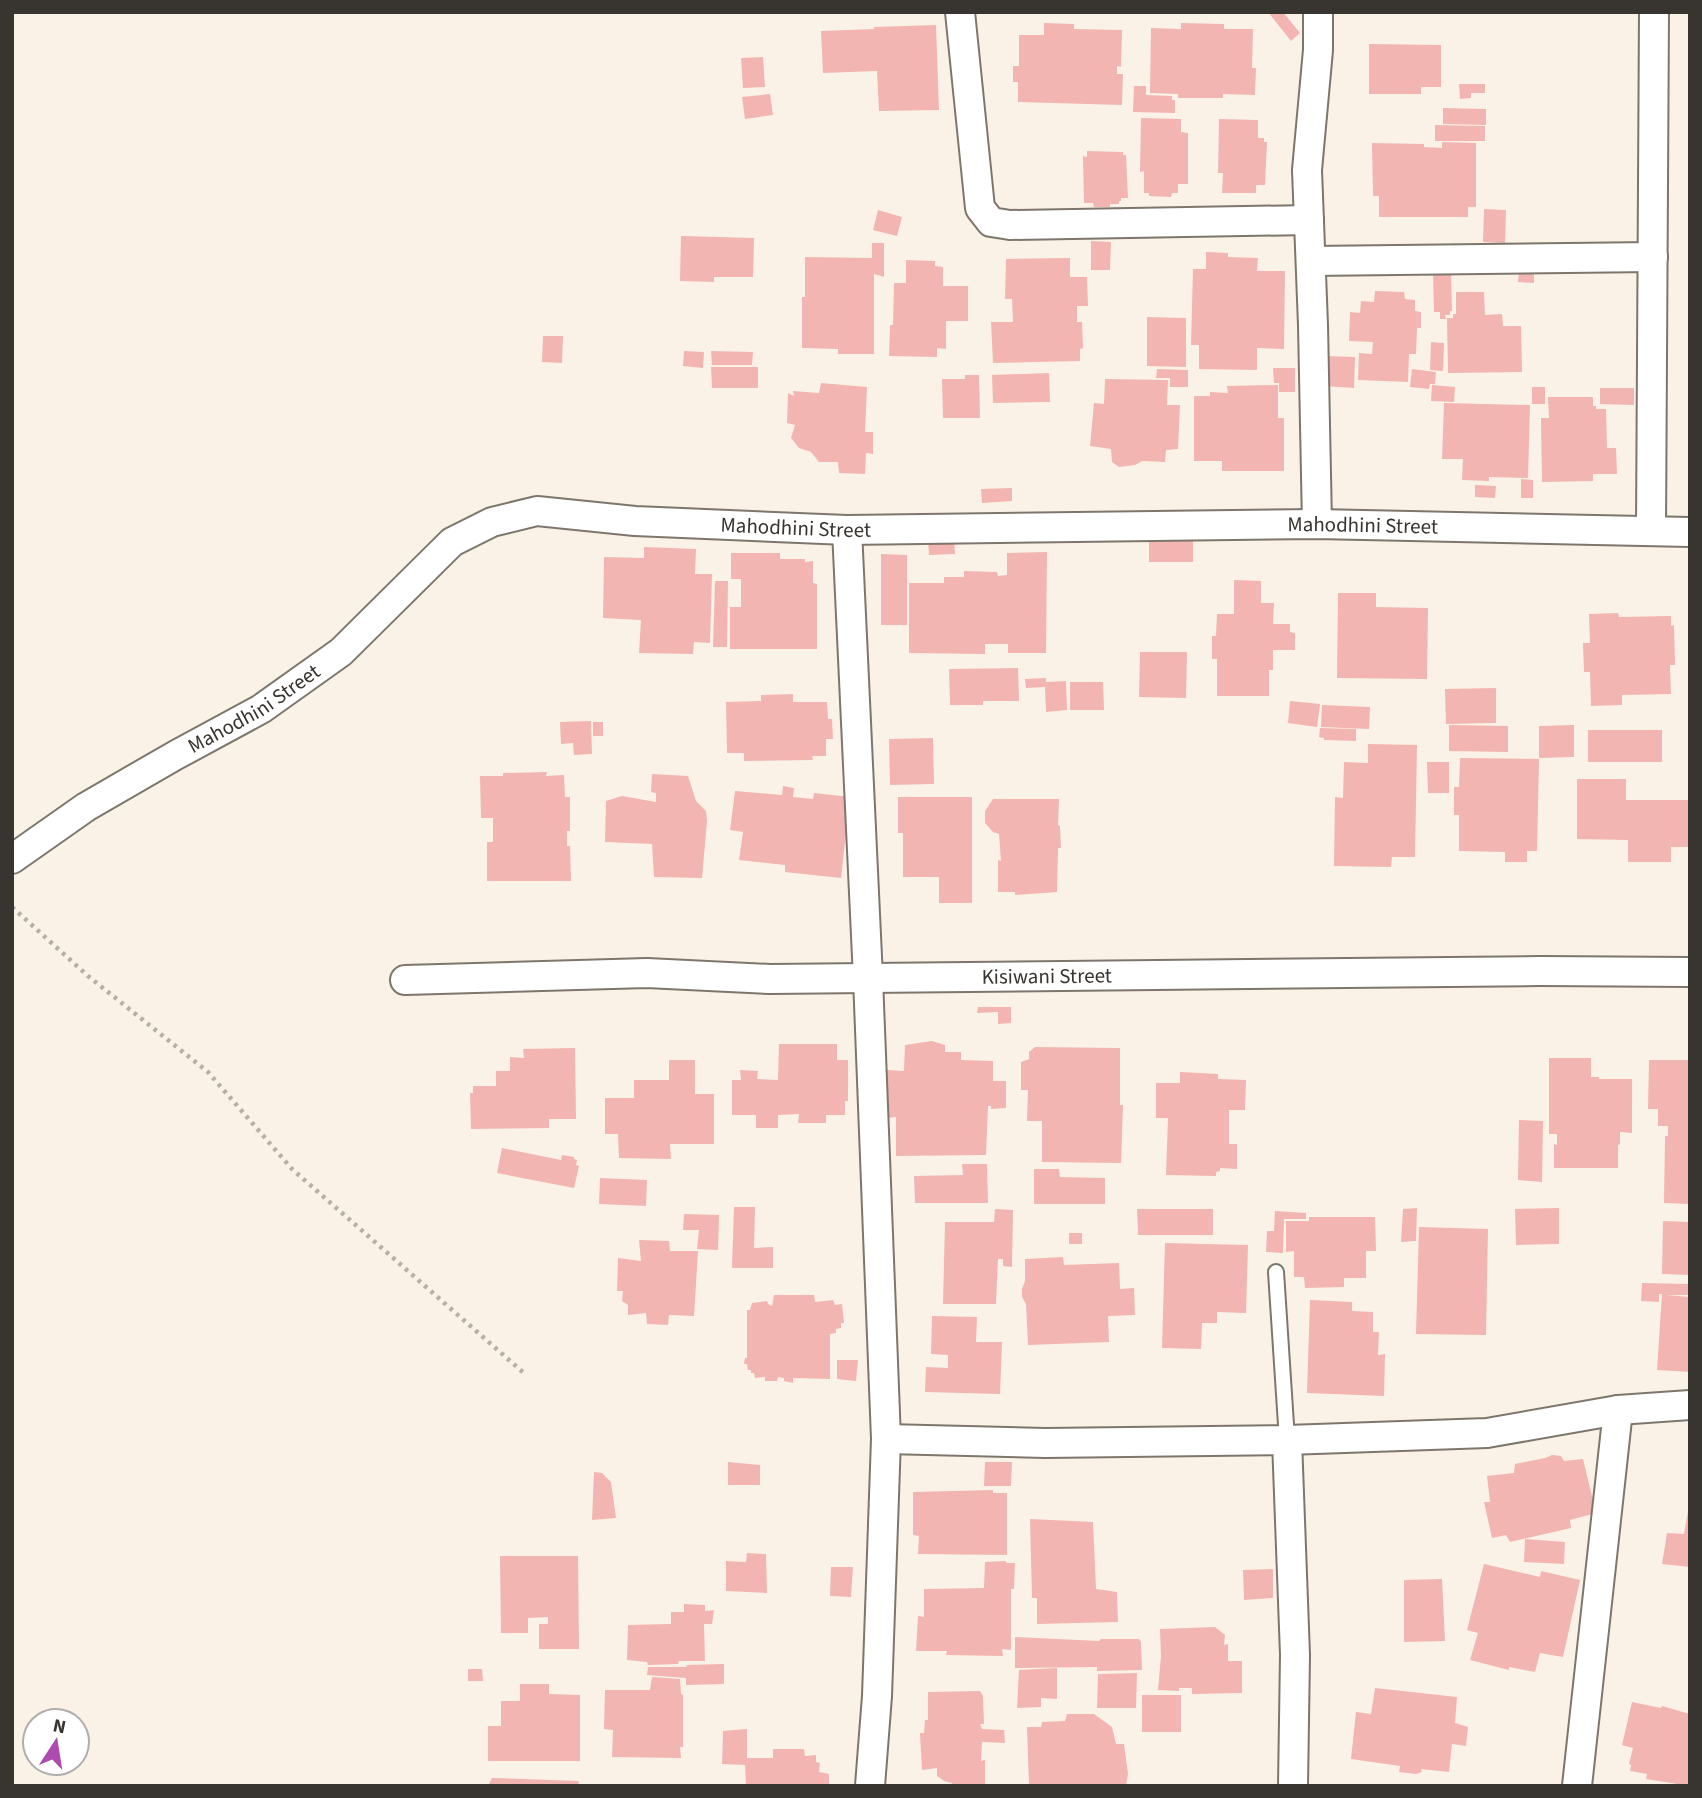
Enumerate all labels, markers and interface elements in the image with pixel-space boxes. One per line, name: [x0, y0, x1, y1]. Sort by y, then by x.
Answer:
street label: Mahodhini Street: [1287, 509, 1438, 542]
street label: Mahodhini Street: [720, 510, 871, 545]
street label: Mahodhini Street: [182, 657, 326, 761]
street label: Kisiwani Street: [981, 960, 1112, 992]
north arrow: [21, 1707, 91, 1777]
text: N: [50, 1712, 68, 1741]

